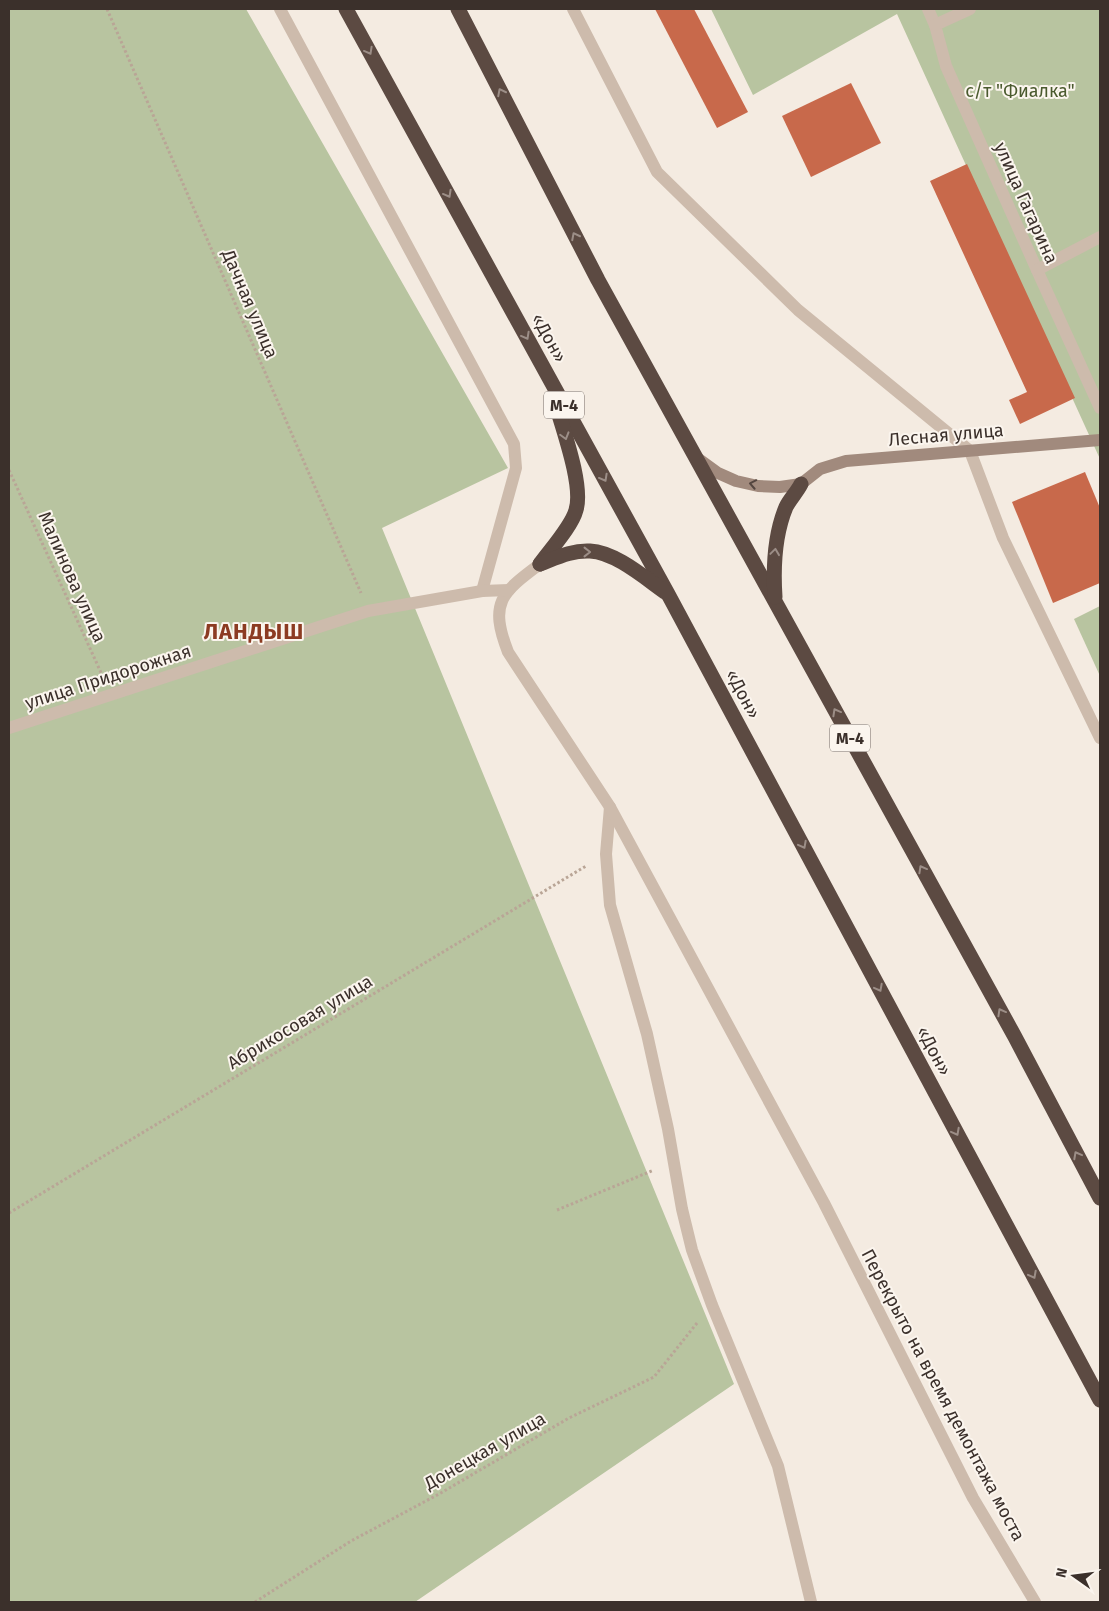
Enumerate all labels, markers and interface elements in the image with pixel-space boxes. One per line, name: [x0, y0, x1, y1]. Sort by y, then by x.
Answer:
one-way arrow: [363, 46, 373, 55]
park label: с/т "Фиалка": [965, 80, 1075, 102]
one-way arrow: [497, 88, 507, 97]
street label: улица Гагарина: [989, 139, 1063, 267]
one-way arrow: [441, 188, 451, 197]
one-way arrow: [571, 232, 581, 241]
street label: Дачная улица: [217, 245, 283, 362]
street label: «Дон»: [527, 310, 571, 366]
one-way arrow: [520, 331, 530, 340]
road number: М-4: [544, 392, 584, 418]
street label: Лесная улица: [887, 419, 1005, 451]
one-way arrow: [559, 432, 569, 440]
one-way arrow: [598, 473, 608, 482]
one-way arrow: [749, 480, 758, 490]
street label: Малинова улица: [33, 508, 111, 646]
one-way arrow: [583, 547, 591, 557]
one-way arrow: [769, 548, 780, 556]
district label: ЛАНДЫШ: [204, 618, 304, 645]
street label: улица Придорожная: [22, 640, 194, 714]
street label: «Дон»: [721, 666, 765, 722]
one-way arrow: [832, 708, 842, 717]
road number: М-4: [830, 724, 870, 751]
one-way arrow: [797, 840, 807, 849]
one-way arrow: [919, 866, 929, 875]
street label: Абрикосовая улица: [223, 970, 377, 1074]
one-way arrow: [873, 983, 883, 992]
one-way arrow: [997, 1008, 1007, 1017]
street label: «Дон»: [912, 1023, 956, 1079]
one-way arrow: [950, 1126, 960, 1135]
one-way arrow: [1073, 1151, 1083, 1160]
street label: Перекрыто на время демонтажа моста: [856, 1245, 1030, 1545]
one-way arrow: [1027, 1270, 1037, 1279]
street label: Донецкая улица: [420, 1407, 549, 1495]
north arrow: [1049, 1551, 1099, 1601]
text: N: [1052, 1566, 1071, 1580]

